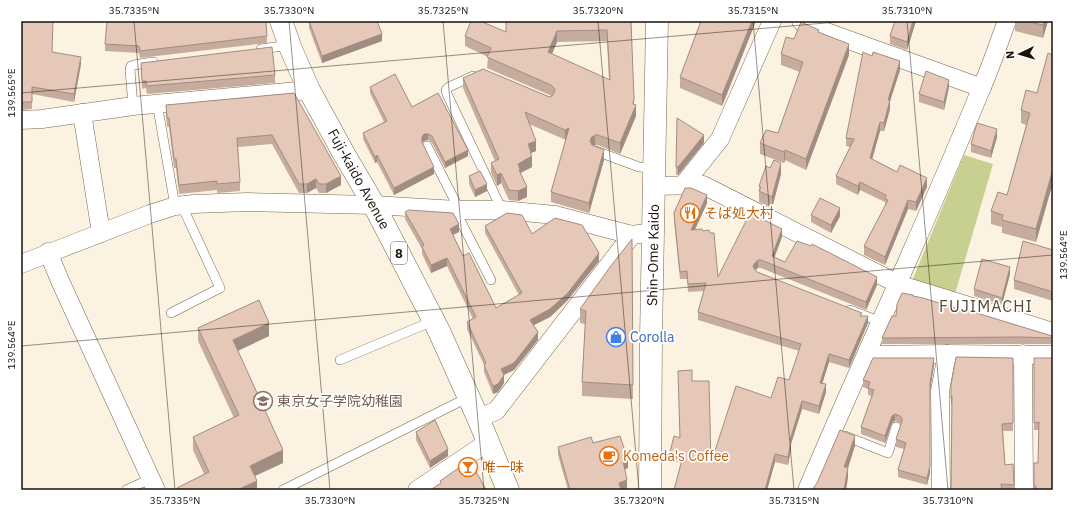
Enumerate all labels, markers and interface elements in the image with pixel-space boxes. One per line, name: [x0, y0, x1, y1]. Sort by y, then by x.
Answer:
text: 35.7335°N: [109, 4, 159, 17]
text: 35.7330°N: [264, 4, 314, 17]
text: 35.7325°N: [418, 4, 468, 17]
text: 35.7320°N: [573, 4, 623, 17]
text: 35.7315°N: [728, 4, 778, 17]
text: 35.7310°N: [882, 4, 932, 17]
north arrow: [1000, 34, 1040, 74]
text: N: [1003, 50, 1017, 59]
text: 139.565°E: [5, 68, 18, 118]
street label: Fuji-kaido Avenue: [324, 126, 394, 233]
restaurant icon: そば処大村: [679, 202, 701, 224]
street label: Shin-Ome Kaido: [643, 204, 663, 306]
place label: そば処大村: [704, 204, 774, 222]
text: 139.564°E: [1057, 230, 1070, 280]
road number: 8: [391, 242, 407, 264]
district label: FUJIMACHI: [939, 296, 1033, 316]
text: 139.564°E: [5, 320, 18, 370]
shop icon: Corolla: [605, 326, 627, 348]
place label: Corolla: [630, 328, 675, 346]
school or university icon: 東京女子学院幼稚園: [252, 390, 274, 412]
place label: 東京女子学院幼稚園: [277, 392, 403, 410]
cafe icon: Komeda's Coffee: [598, 445, 620, 467]
place label: Komeda's Coffee: [623, 447, 729, 465]
bar icon: 唯一味: [457, 456, 479, 478]
place label: 唯一味: [482, 458, 524, 476]
text: 35.7335°N: [150, 494, 200, 507]
text: 35.7330°N: [305, 494, 355, 507]
text: 35.7325°N: [459, 494, 509, 507]
text: 35.7320°N: [614, 494, 664, 507]
text: 35.7315°N: [769, 494, 819, 507]
text: 35.7310°N: [923, 494, 973, 507]

